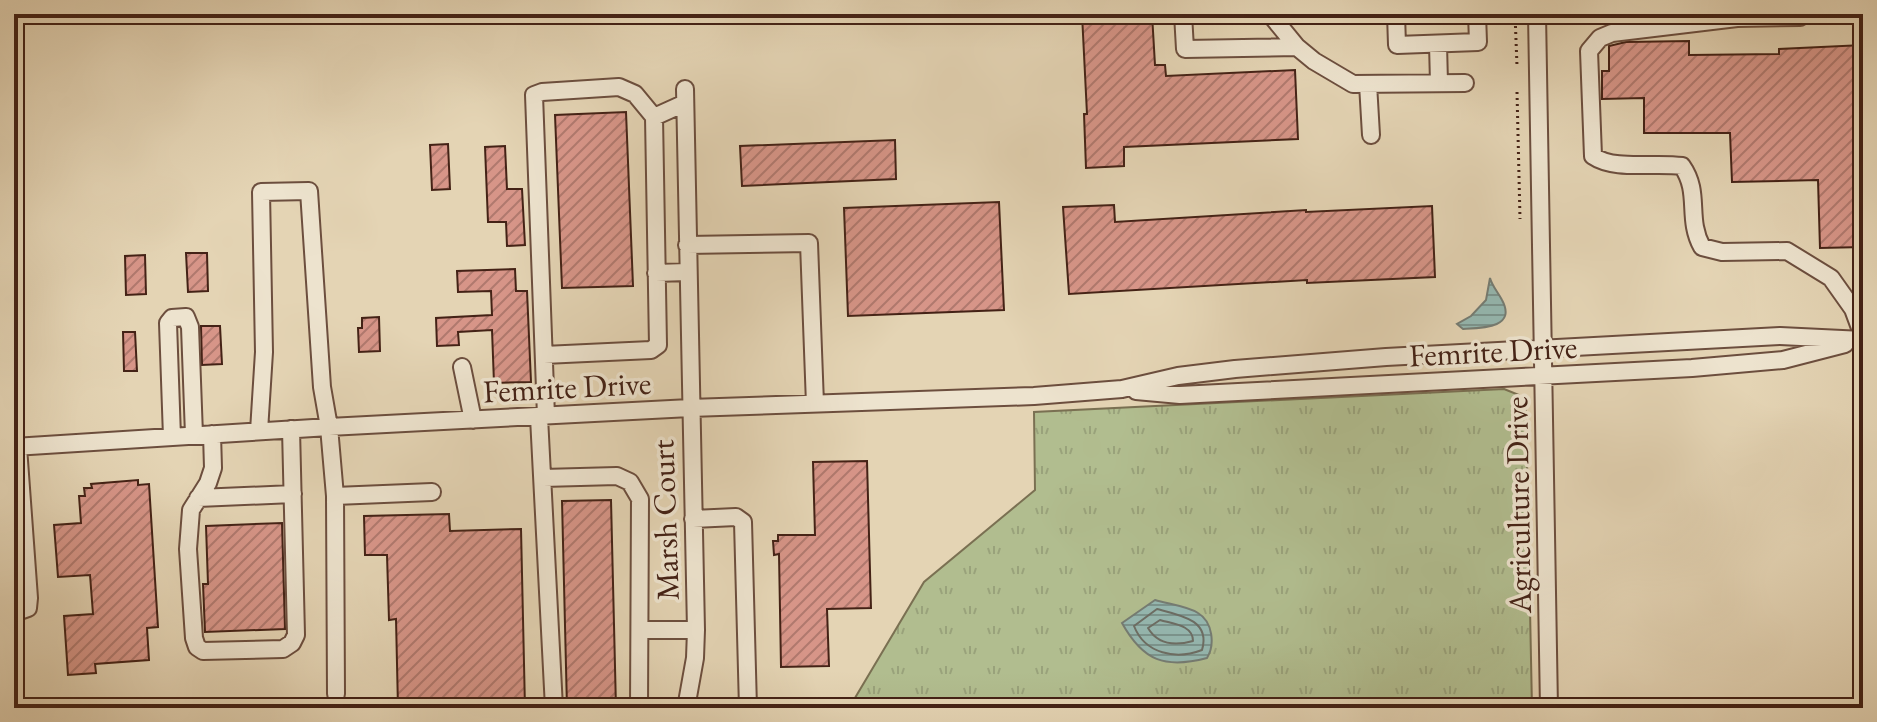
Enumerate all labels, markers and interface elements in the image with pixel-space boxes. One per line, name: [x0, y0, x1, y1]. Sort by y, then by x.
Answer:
street label: Femrite Drive: [1408, 326, 1578, 376]
street label: Femrite Drive: [482, 362, 652, 412]
street label: Agriculture Drive: [1495, 396, 1541, 615]
street label: Marsh Court: [641, 439, 689, 601]

